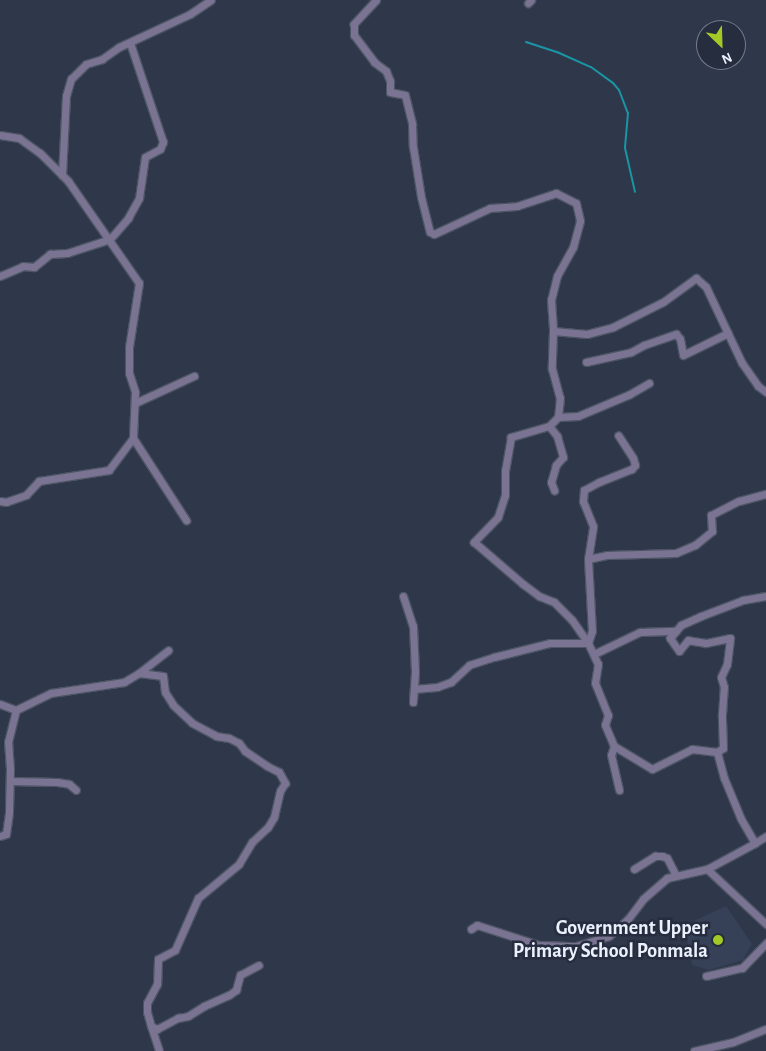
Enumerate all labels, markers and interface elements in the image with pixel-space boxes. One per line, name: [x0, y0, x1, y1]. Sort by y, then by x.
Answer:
north arrow: [696, 20, 746, 70]
text: N: [719, 49, 734, 66]
place label: Government Upper Primary School Ponmala: [513, 916, 708, 963]
marker: Government Upper Primary School Ponmala: [712, 934, 724, 946]

